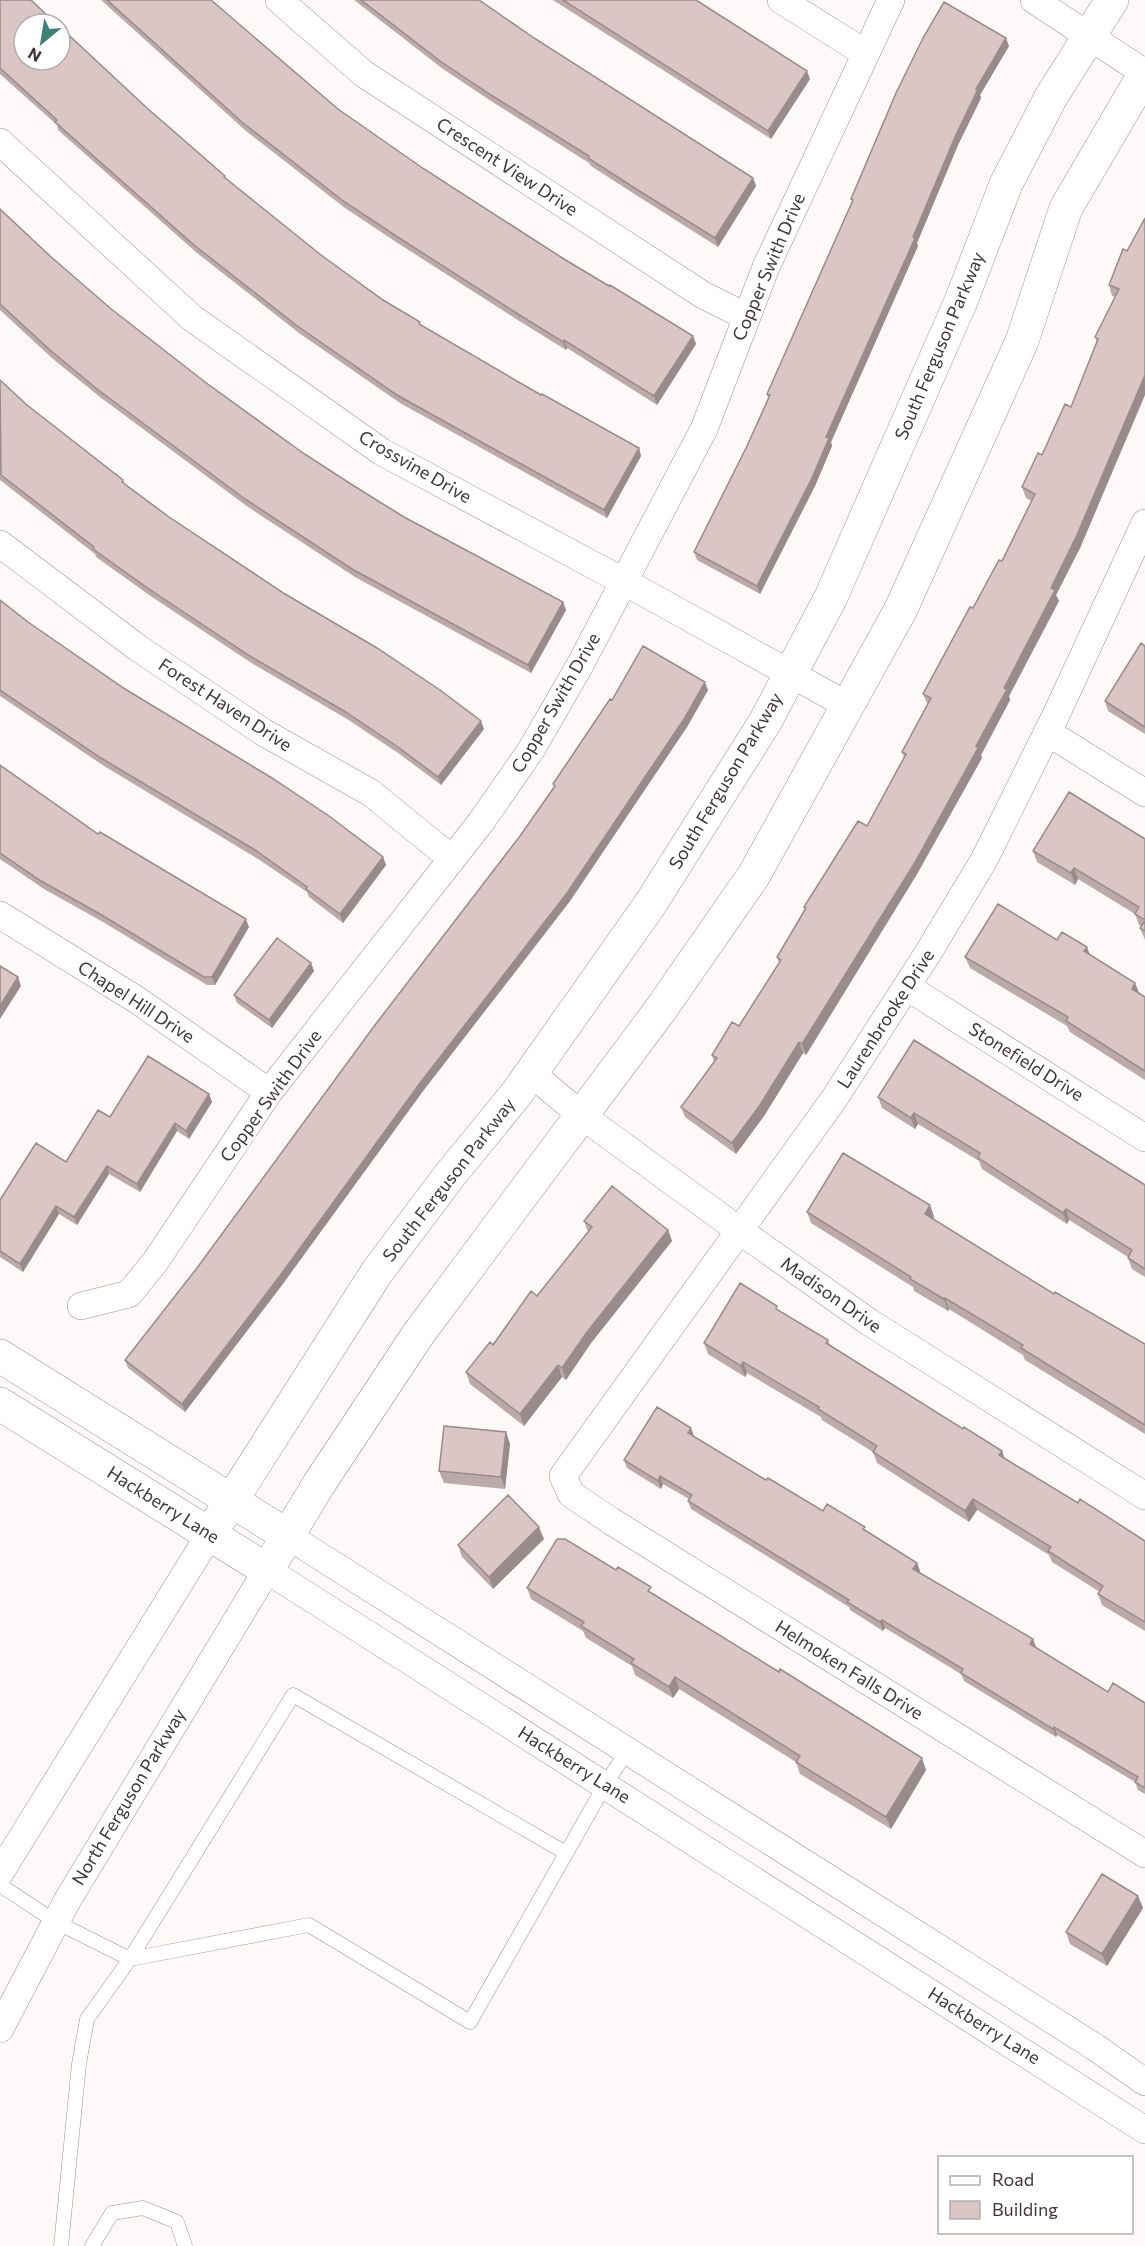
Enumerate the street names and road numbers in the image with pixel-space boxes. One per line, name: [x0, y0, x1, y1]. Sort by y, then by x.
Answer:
street label: Crescent View Drive: [433, 112, 582, 220]
street label: Copper Swith Drive: [727, 189, 809, 344]
street label: South Ferguson Parkway: [889, 248, 989, 443]
street label: Crossvine Drive: [355, 425, 476, 507]
street label: Copper Swith Drive: [506, 628, 604, 777]
street label: Forest Haven Drive: [155, 653, 296, 755]
street label: South Ferguson Parkway: [664, 688, 787, 873]
street label: Laurenbrooke Drive: [832, 945, 938, 1092]
street label: Chapel Hill Drive: [74, 955, 199, 1047]
street label: Stonefield Drive: [965, 1017, 1088, 1105]
street label: Copper Swith Drive: [215, 1025, 326, 1166]
street label: South Ferguson Parkway: [377, 1093, 519, 1266]
street label: Madison Drive: [777, 1251, 886, 1337]
street label: Hackberry Lane: [103, 1461, 224, 1547]
street label: Helmoken Falls Drive: [772, 1615, 928, 1724]
street label: North Ferguson Parkway: [67, 1704, 190, 1889]
street label: Hackberry Lane: [514, 1721, 635, 1807]
street label: Hackberry Lane: [924, 1982, 1045, 2068]

